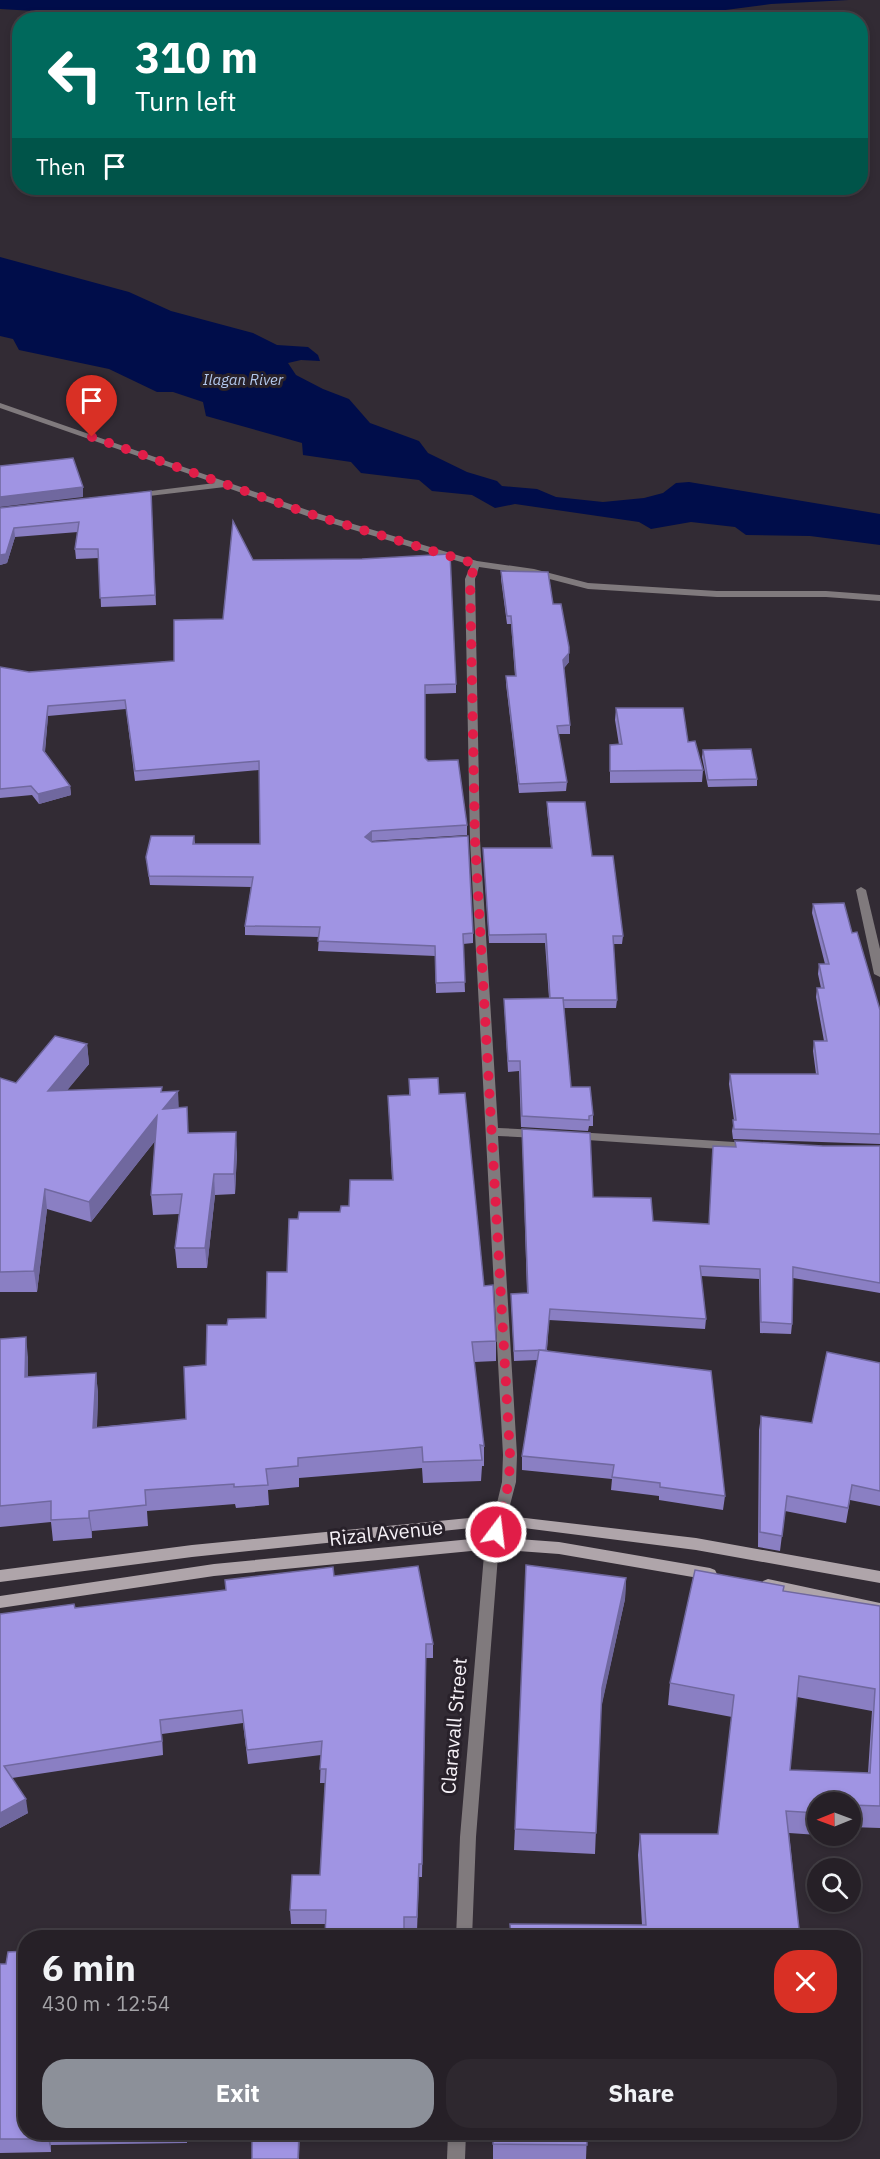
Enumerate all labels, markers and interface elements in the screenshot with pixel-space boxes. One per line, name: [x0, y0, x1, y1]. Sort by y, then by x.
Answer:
text: 310 m: [135, 30, 258, 85]
icon: left: [36, 36, 114, 114]
text: Turn left: [135, 83, 236, 118]
icon: arrive: [98, 150, 131, 183]
text: Then: [36, 152, 86, 181]
water label: Ilagan River: [203, 370, 284, 389]
pin: [66, 375, 117, 437]
icon: arrive: [75, 384, 108, 417]
position arrow: [464, 1500, 528, 1564]
street label: Rizal Avenue: [327, 1513, 444, 1552]
street label: Claravall Street: [434, 1657, 473, 1795]
north arrow: [807, 1792, 861, 1846]
map controls: [807, 1792, 861, 1912]
button: search: [807, 1858, 861, 1912]
text: 6 min: [42, 1944, 136, 1991]
button: close: [774, 1950, 837, 2013]
text: 430 m · 12:54: [42, 1990, 170, 2017]
button: Exit: [42, 2059, 434, 2128]
button: Share: [446, 2059, 837, 2128]

